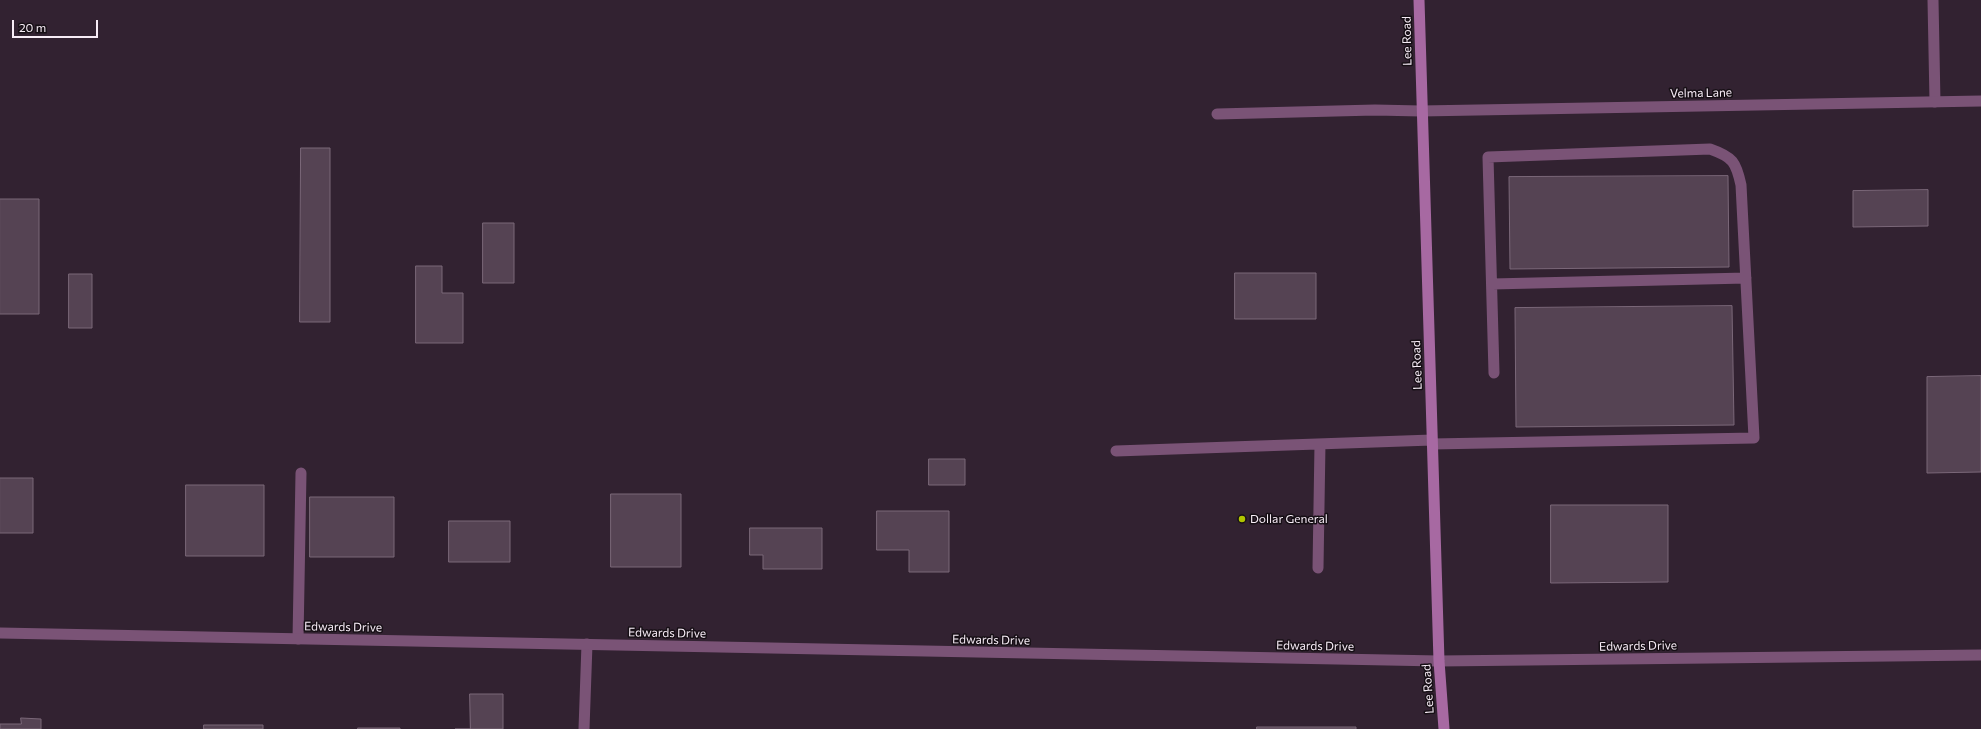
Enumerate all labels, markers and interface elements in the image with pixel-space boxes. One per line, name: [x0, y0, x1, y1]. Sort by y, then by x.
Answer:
scale bar: [14, 12, 100, 38]
street label: Lee Road: [1399, 16, 1415, 66]
text: 20 m: [19, 20, 46, 34]
street label: Velma Lane: [1670, 85, 1732, 101]
street label: Lee Road: [1409, 340, 1425, 390]
place label: Dollar General: [1250, 512, 1328, 526]
marker: Dollar General: [1237, 514, 1247, 524]
street label: Edwards Drive: [304, 619, 382, 635]
street label: Edwards Drive: [628, 625, 706, 641]
street label: Edwards Drive: [952, 632, 1030, 648]
street label: Edwards Drive: [1276, 638, 1354, 654]
street label: Edwards Drive: [1599, 638, 1677, 654]
street label: Lee Road: [1419, 664, 1437, 714]

